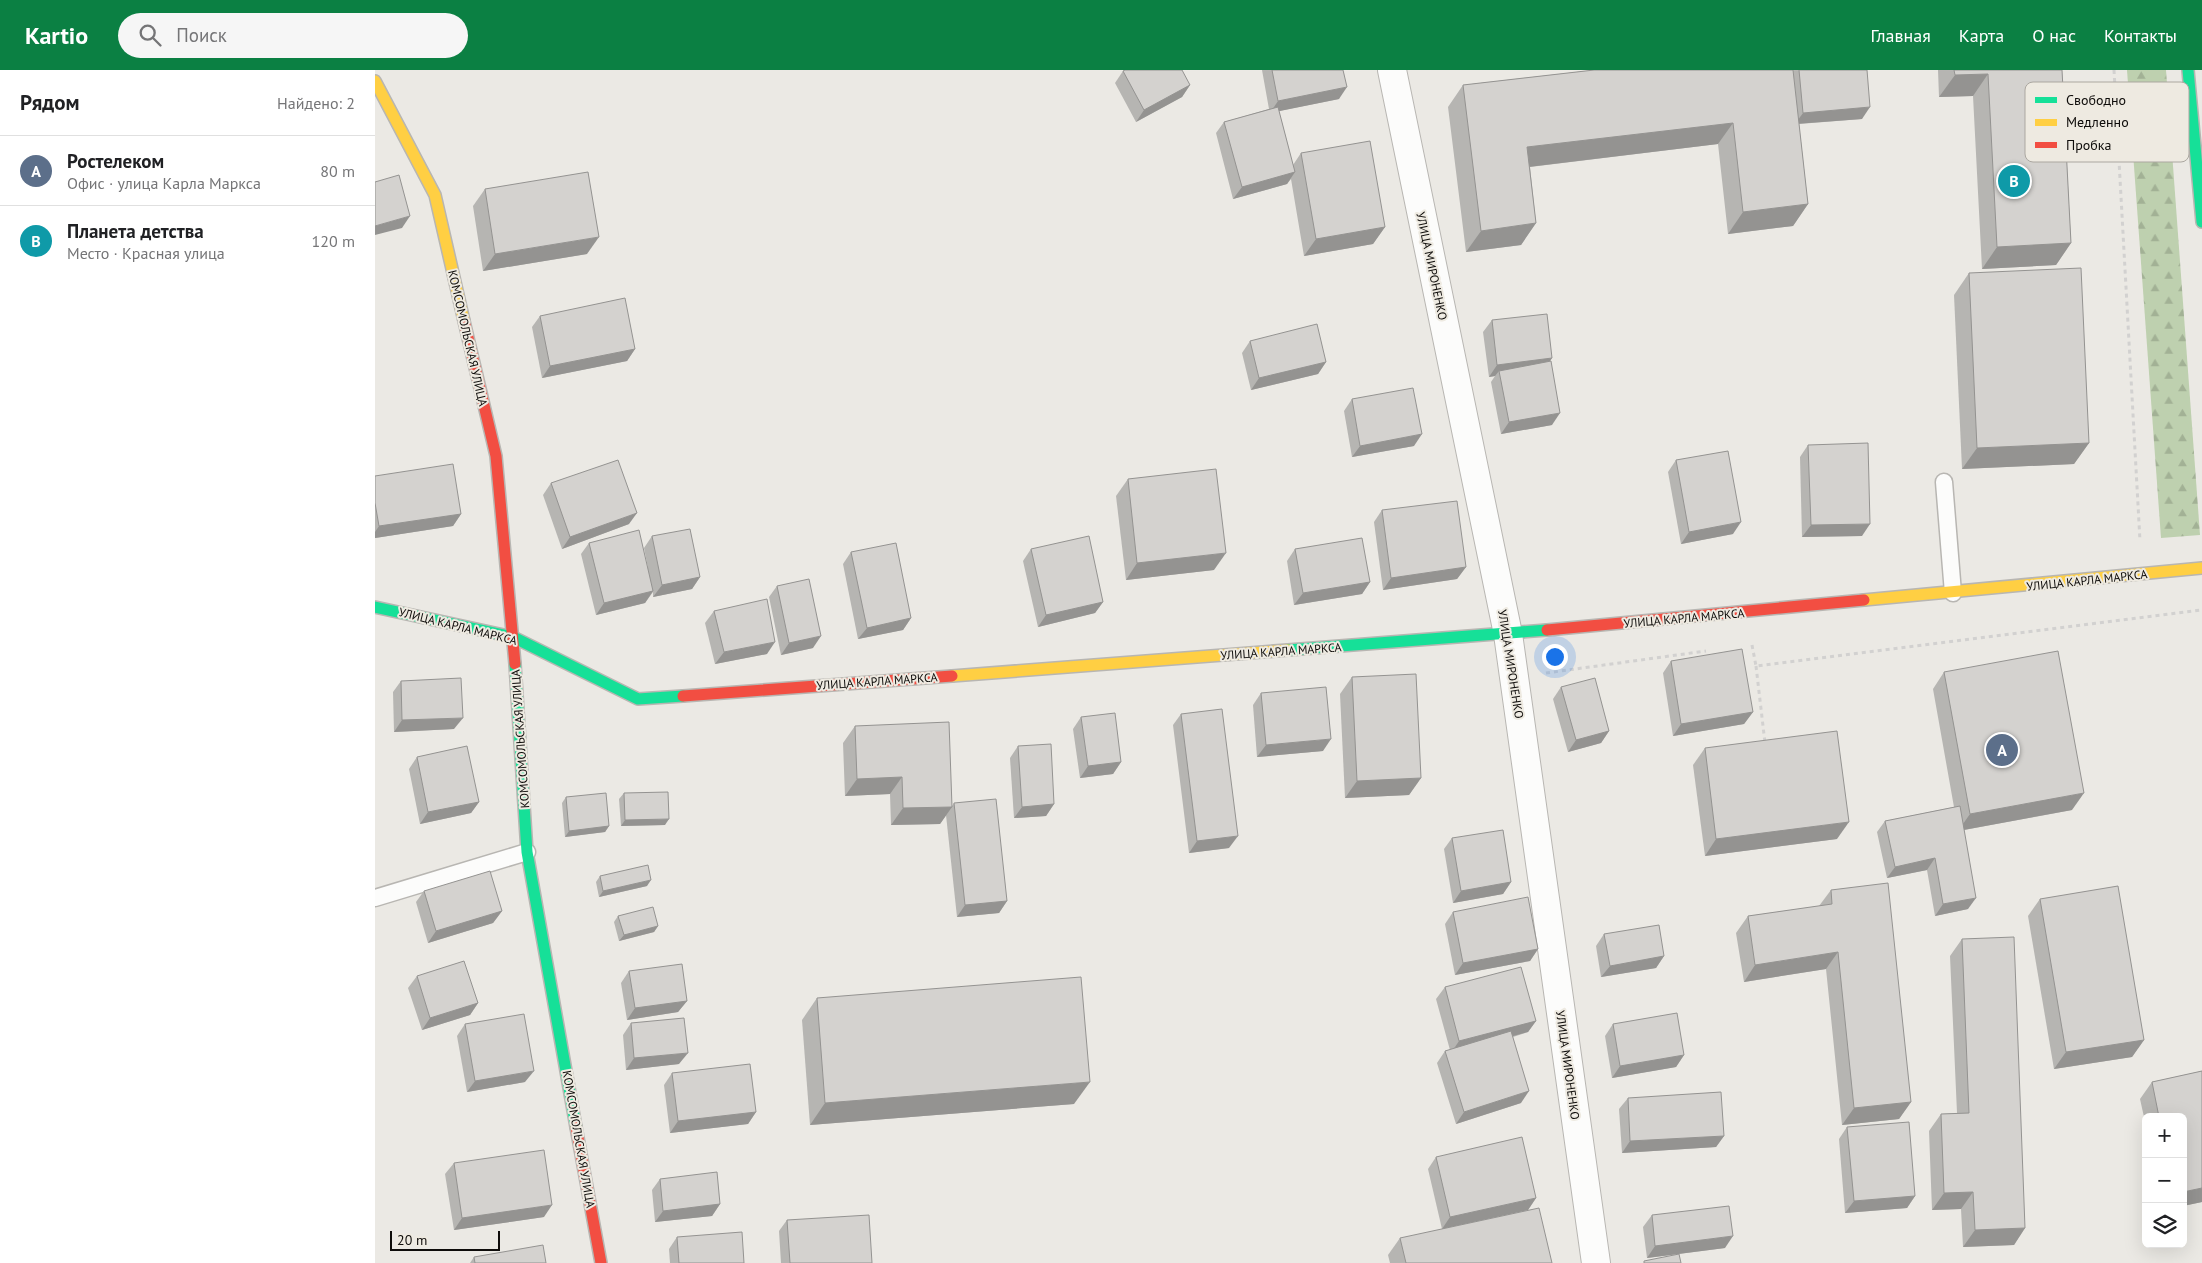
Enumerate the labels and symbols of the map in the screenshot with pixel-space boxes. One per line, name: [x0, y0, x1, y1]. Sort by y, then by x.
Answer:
legend: [2025, 82, 2189, 162]
text: Свободно: [2066, 91, 2126, 109]
text: Медленно: [2066, 113, 2129, 131]
text: Пробка: [2066, 136, 2111, 154]
pin: B: [1998, 162, 2030, 200]
street label: УЛИЦА МИРОНЕНКО: [1413, 211, 1451, 321]
street label: КОМСОМОЛЬСКАЯ УЛИЦА: [445, 269, 491, 407]
street label: УЛИЦА КАРЛА МАРКСА: [2026, 566, 2148, 594]
street label: УЛИЦА КАРЛА МАРКСА: [397, 604, 519, 648]
street label: УЛИЦА КАРЛА МАРКСА: [1623, 605, 1745, 631]
street label: УЛИЦА МИРОНЕНКО: [1495, 608, 1527, 720]
street label: УЛИЦА КАРЛА МАРКСА: [1220, 639, 1342, 663]
your location: [1542, 644, 1568, 670]
street label: КОМСОМОЛЬСКАЯ УЛИЦА: [508, 669, 532, 809]
street label: УЛИЦА КАРЛА МАРКСА: [816, 669, 938, 693]
pin: A: [1986, 731, 2018, 769]
street label: УЛИЦА МИРОНЕНКО: [1553, 1009, 1583, 1121]
street label: КОМСОМОЛЬСКАЯ УЛИЦА: [560, 1069, 598, 1209]
scale bar: [390, 1228, 500, 1251]

